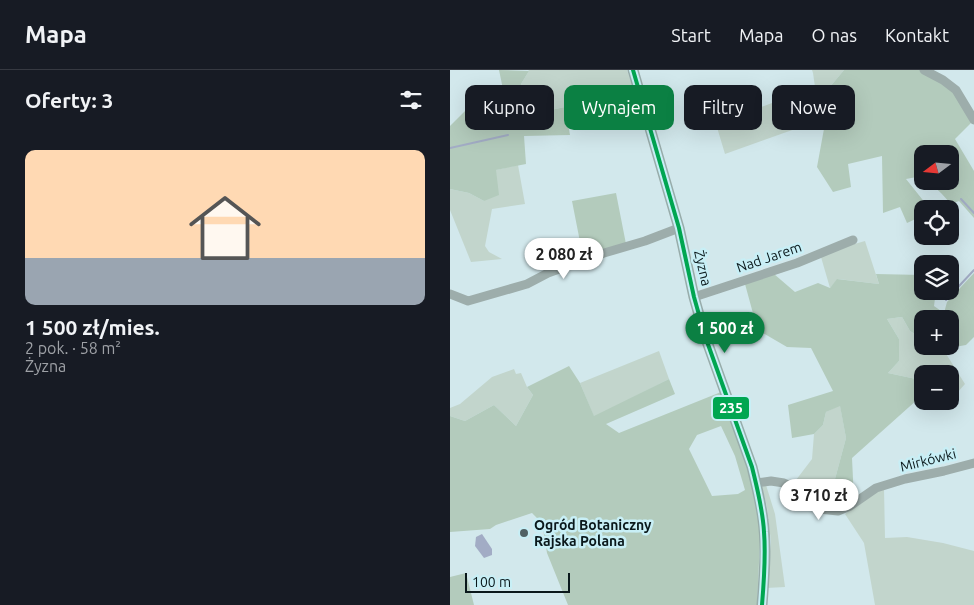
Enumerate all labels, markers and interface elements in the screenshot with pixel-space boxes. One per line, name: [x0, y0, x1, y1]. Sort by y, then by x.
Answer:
text: Mapa: [25, 21, 87, 48]
text: Start: [671, 25, 711, 45]
text: Mapa: [739, 25, 784, 45]
text: O nas: [812, 25, 857, 45]
text: Kontakt: [885, 25, 949, 45]
chip: Kupno: [465, 85, 554, 130]
chip: Wynajem: [564, 85, 674, 130]
chip: Filtry: [684, 85, 762, 130]
chip: Nowe: [772, 85, 855, 130]
icon: filters: [397, 86, 425, 114]
text: Oferty: 3: [25, 88, 113, 112]
north arrow: [914, 145, 959, 190]
map controls: [914, 145, 959, 410]
icon: home: [180, 183, 270, 273]
button: locate: [914, 200, 959, 245]
pin: 2 080 zł: [512, 238, 616, 280]
street label: Nad Jarem: [734, 238, 804, 276]
text: 2 080 zł: [536, 245, 592, 263]
street label: Żyzna: [691, 249, 715, 287]
button: layers: [914, 255, 959, 300]
button: +: [914, 310, 959, 355]
pin: 1 500 zł: [673, 312, 777, 354]
text: 1 500 zł/mies.: [25, 315, 160, 339]
text: 1 500 zł: [697, 319, 753, 337]
text: 2 pok. · 58 m²: [25, 339, 121, 357]
text: Żyzna: [25, 357, 66, 375]
button: −: [914, 365, 959, 410]
line badge: 235: [712, 396, 750, 420]
text: 235: [719, 400, 743, 416]
street label: Mirkówki: [898, 445, 958, 475]
pin: 3 710 zł: [767, 478, 871, 521]
text: 3 710 zł: [791, 486, 847, 504]
place label: Ogród Botaniczny Rajska Polana: [534, 517, 652, 549]
marker: Ogród Botaniczny Rajska Polana: [518, 527, 530, 539]
scale bar: [465, 570, 570, 593]
text: 100 m: [472, 574, 511, 590]

